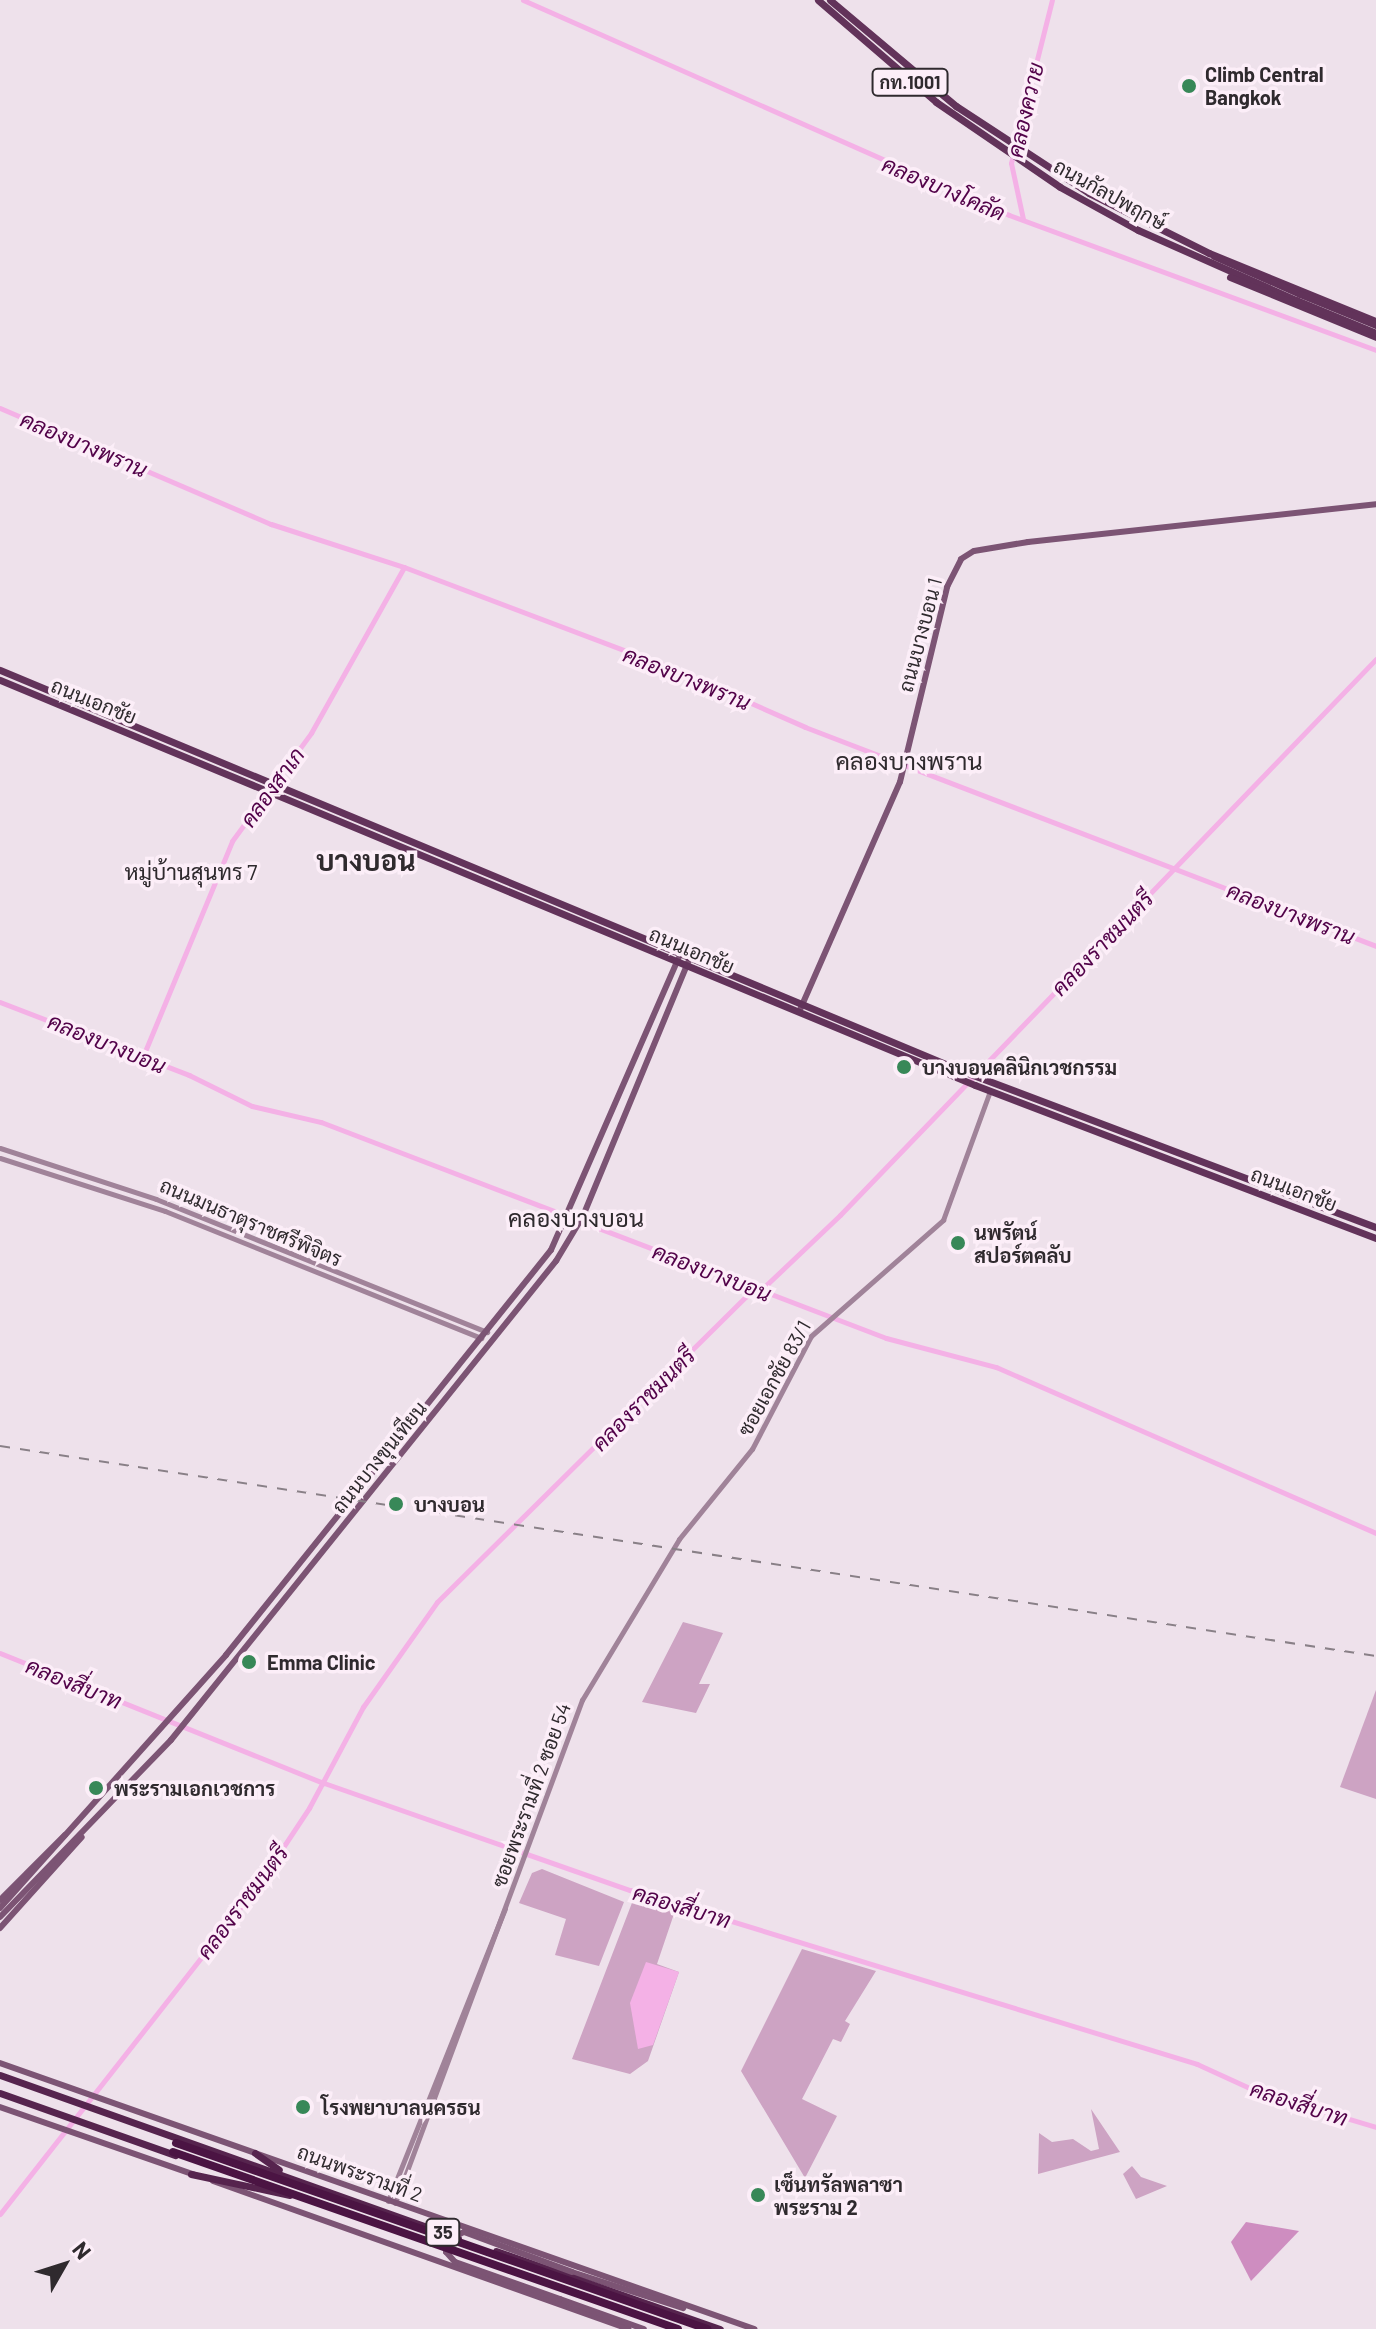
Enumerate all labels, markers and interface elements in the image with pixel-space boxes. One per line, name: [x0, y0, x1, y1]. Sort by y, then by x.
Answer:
water label: คลองควาย: [1001, 60, 1049, 160]
place label: Climb Central Bangkok: [1205, 62, 1324, 109]
road number: กท.1001: [870, 68, 950, 96]
marker: Climb Central Bangkok: [1180, 77, 1198, 95]
water label: คลองบางโคลัด: [878, 150, 1010, 226]
street label: ถนนกัลปพฤกษ์: [1050, 153, 1170, 235]
water label: คลองบางพราน: [17, 405, 151, 483]
street label: ถนนบางบอน 1: [893, 575, 947, 695]
water label: คลองบางพราน: [619, 640, 755, 716]
street label: ถนนเอกชัย: [48, 673, 140, 729]
water label: คลองสาเก: [234, 742, 310, 832]
district label: คลองบางพราน: [835, 747, 983, 775]
district label: บางบอน: [316, 843, 416, 877]
district label: หมู่บ้านสุนทร 7: [124, 859, 258, 885]
water label: คลองบางพราน: [1223, 876, 1359, 950]
water label: คลองราชมนตรี: [1046, 885, 1158, 1001]
street label: ถนนเอกชัย: [646, 921, 738, 979]
water label: คลองบางบอน: [44, 1007, 170, 1079]
place label: บางบอนคลินิกเวชกรรม: [922, 1055, 1117, 1079]
marker: บางบอนคลินิกเวชกรรม: [893, 1056, 915, 1078]
street label: ถนนเอกชัย: [1248, 1162, 1340, 1216]
street label: ถนนมนธาตุราชศรีพิจิตร: [156, 1173, 346, 1271]
district label: คลองบางบอน: [508, 1204, 644, 1232]
place label: นพรัตน์ สปอร์ตคลับ: [974, 1220, 1071, 1267]
marker: นพรัตน์ สปอร์ตคลับ: [949, 1234, 967, 1252]
water label: คลองบางบอน: [649, 1237, 775, 1307]
street label: ซอยเอกชัย 83/1: [732, 1316, 816, 1440]
water label: คลองราชมนตรี: [586, 1342, 700, 1456]
street label: ถนนบางขุนเทียน: [327, 1396, 431, 1518]
place label: บางบอน: [414, 1492, 485, 1516]
marker: บางบอน: [385, 1493, 407, 1515]
place label: Emma Clinic: [267, 1650, 376, 1674]
marker: Emma Clinic: [238, 1651, 260, 1673]
water label: คลองสี่บาท: [22, 1652, 126, 1714]
street label: ซอยพระรามที่ 2 ซอย 54: [486, 1699, 576, 1891]
place label: พระรามเอกเวชการ: [114, 1776, 275, 1800]
marker: พระรามเอกเวชการ: [85, 1777, 107, 1799]
water label: คลองราชมนตรี: [191, 1840, 293, 1964]
water label: คลองสี่บาท: [630, 1879, 734, 1933]
water label: คลองสี่บาท: [1247, 2075, 1351, 2131]
place label: โรงพยาบาลนครธน: [321, 2095, 481, 2119]
marker: โรงพยาบาลนครธน: [292, 2096, 314, 2118]
street label: ถนนพระรามที่ 2: [294, 2139, 426, 2207]
place label: เซ็นทรัลพลาซา พระราม 2: [774, 2172, 903, 2219]
marker: เซ็นทรัลพลาซา พระราม 2: [749, 2186, 767, 2204]
road number: 35: [425, 2218, 461, 2246]
north arrow: [24, 2225, 104, 2305]
text: N: [68, 2236, 97, 2264]

